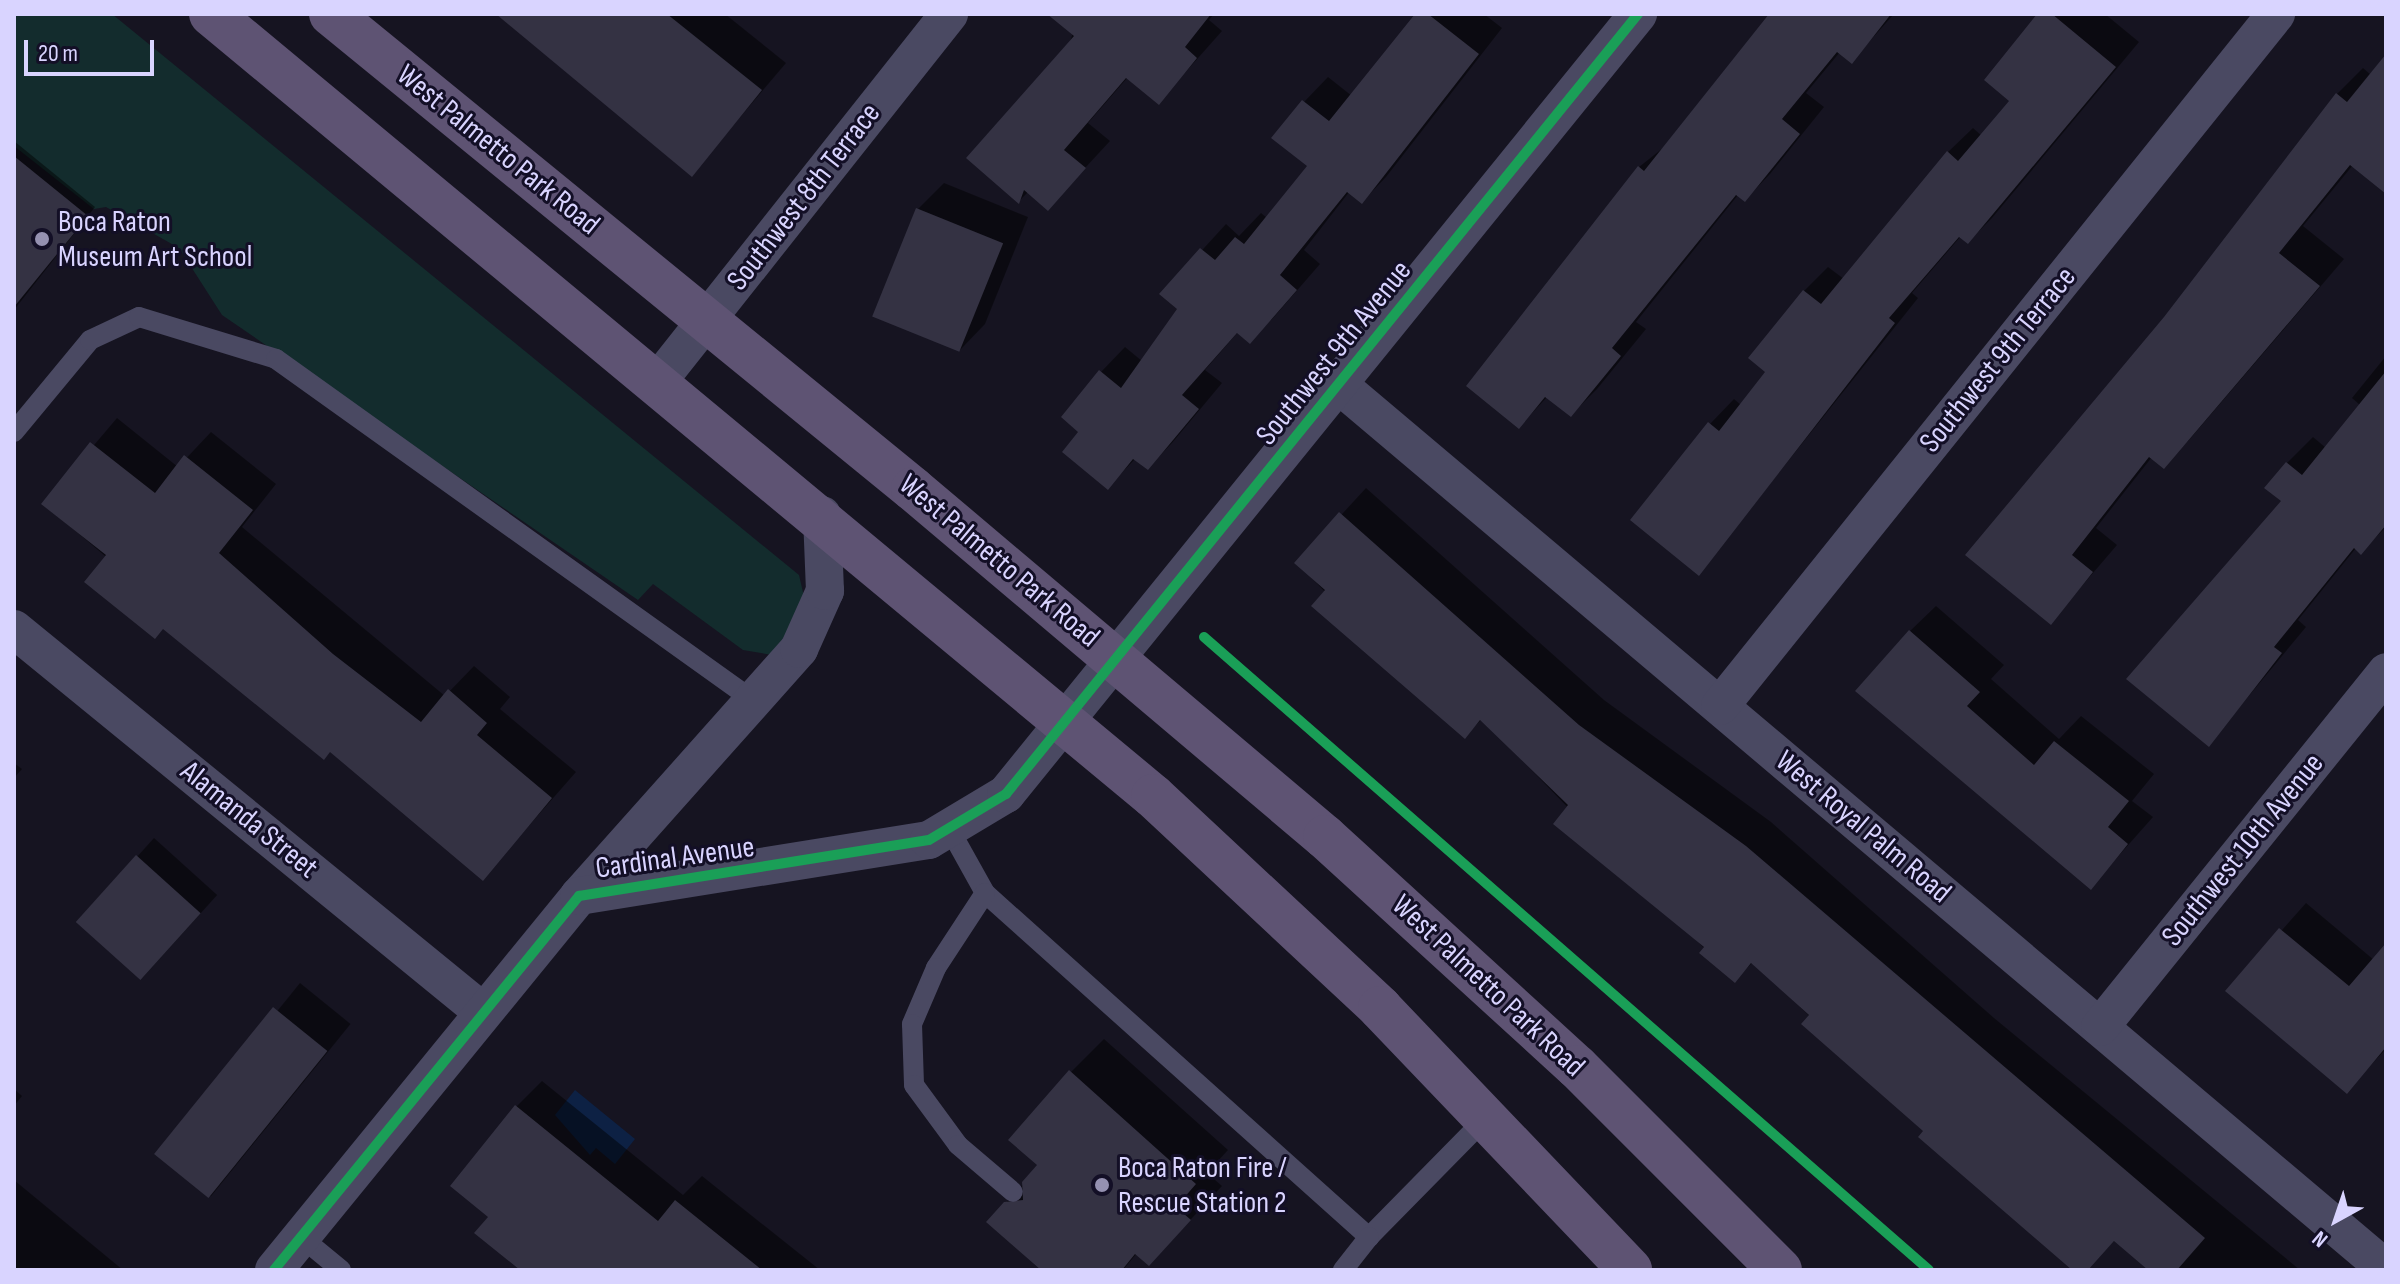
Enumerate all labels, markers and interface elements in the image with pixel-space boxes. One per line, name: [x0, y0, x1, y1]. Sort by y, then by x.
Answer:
scale bar: [28, 24, 158, 74]
text: 20 m: [38, 39, 78, 68]
street label: West Palmetto Park Road: [389, 57, 607, 243]
street label: Southwest 8th Terrace: [720, 96, 888, 298]
place label: Boca Raton Museum Art School: [58, 204, 252, 274]
marker: Boca Raton Museum Art School: [33, 230, 51, 248]
street label: Southwest 9th Avenue: [1249, 254, 1419, 452]
street label: Southwest 9th Terrace: [1912, 260, 2084, 460]
street label: West Palmetto Park Road: [892, 467, 1106, 655]
street label: West Royal Palm Road: [1768, 743, 1958, 911]
street label: Southwest 10th Avenue: [2154, 746, 2332, 954]
street label: Alamanda Street: [173, 754, 325, 886]
street label: Cardinal Avenue: [593, 829, 757, 887]
street label: West Palmetto Park Road: [1384, 887, 1592, 1085]
place label: Boca Raton Fire / Rescue Station 2: [1118, 1150, 1287, 1220]
marker: Boca Raton Fire / Rescue Station 2: [1093, 1176, 1111, 1194]
north arrow: [2296, 1180, 2376, 1260]
text: N: [2307, 1225, 2333, 1253]

